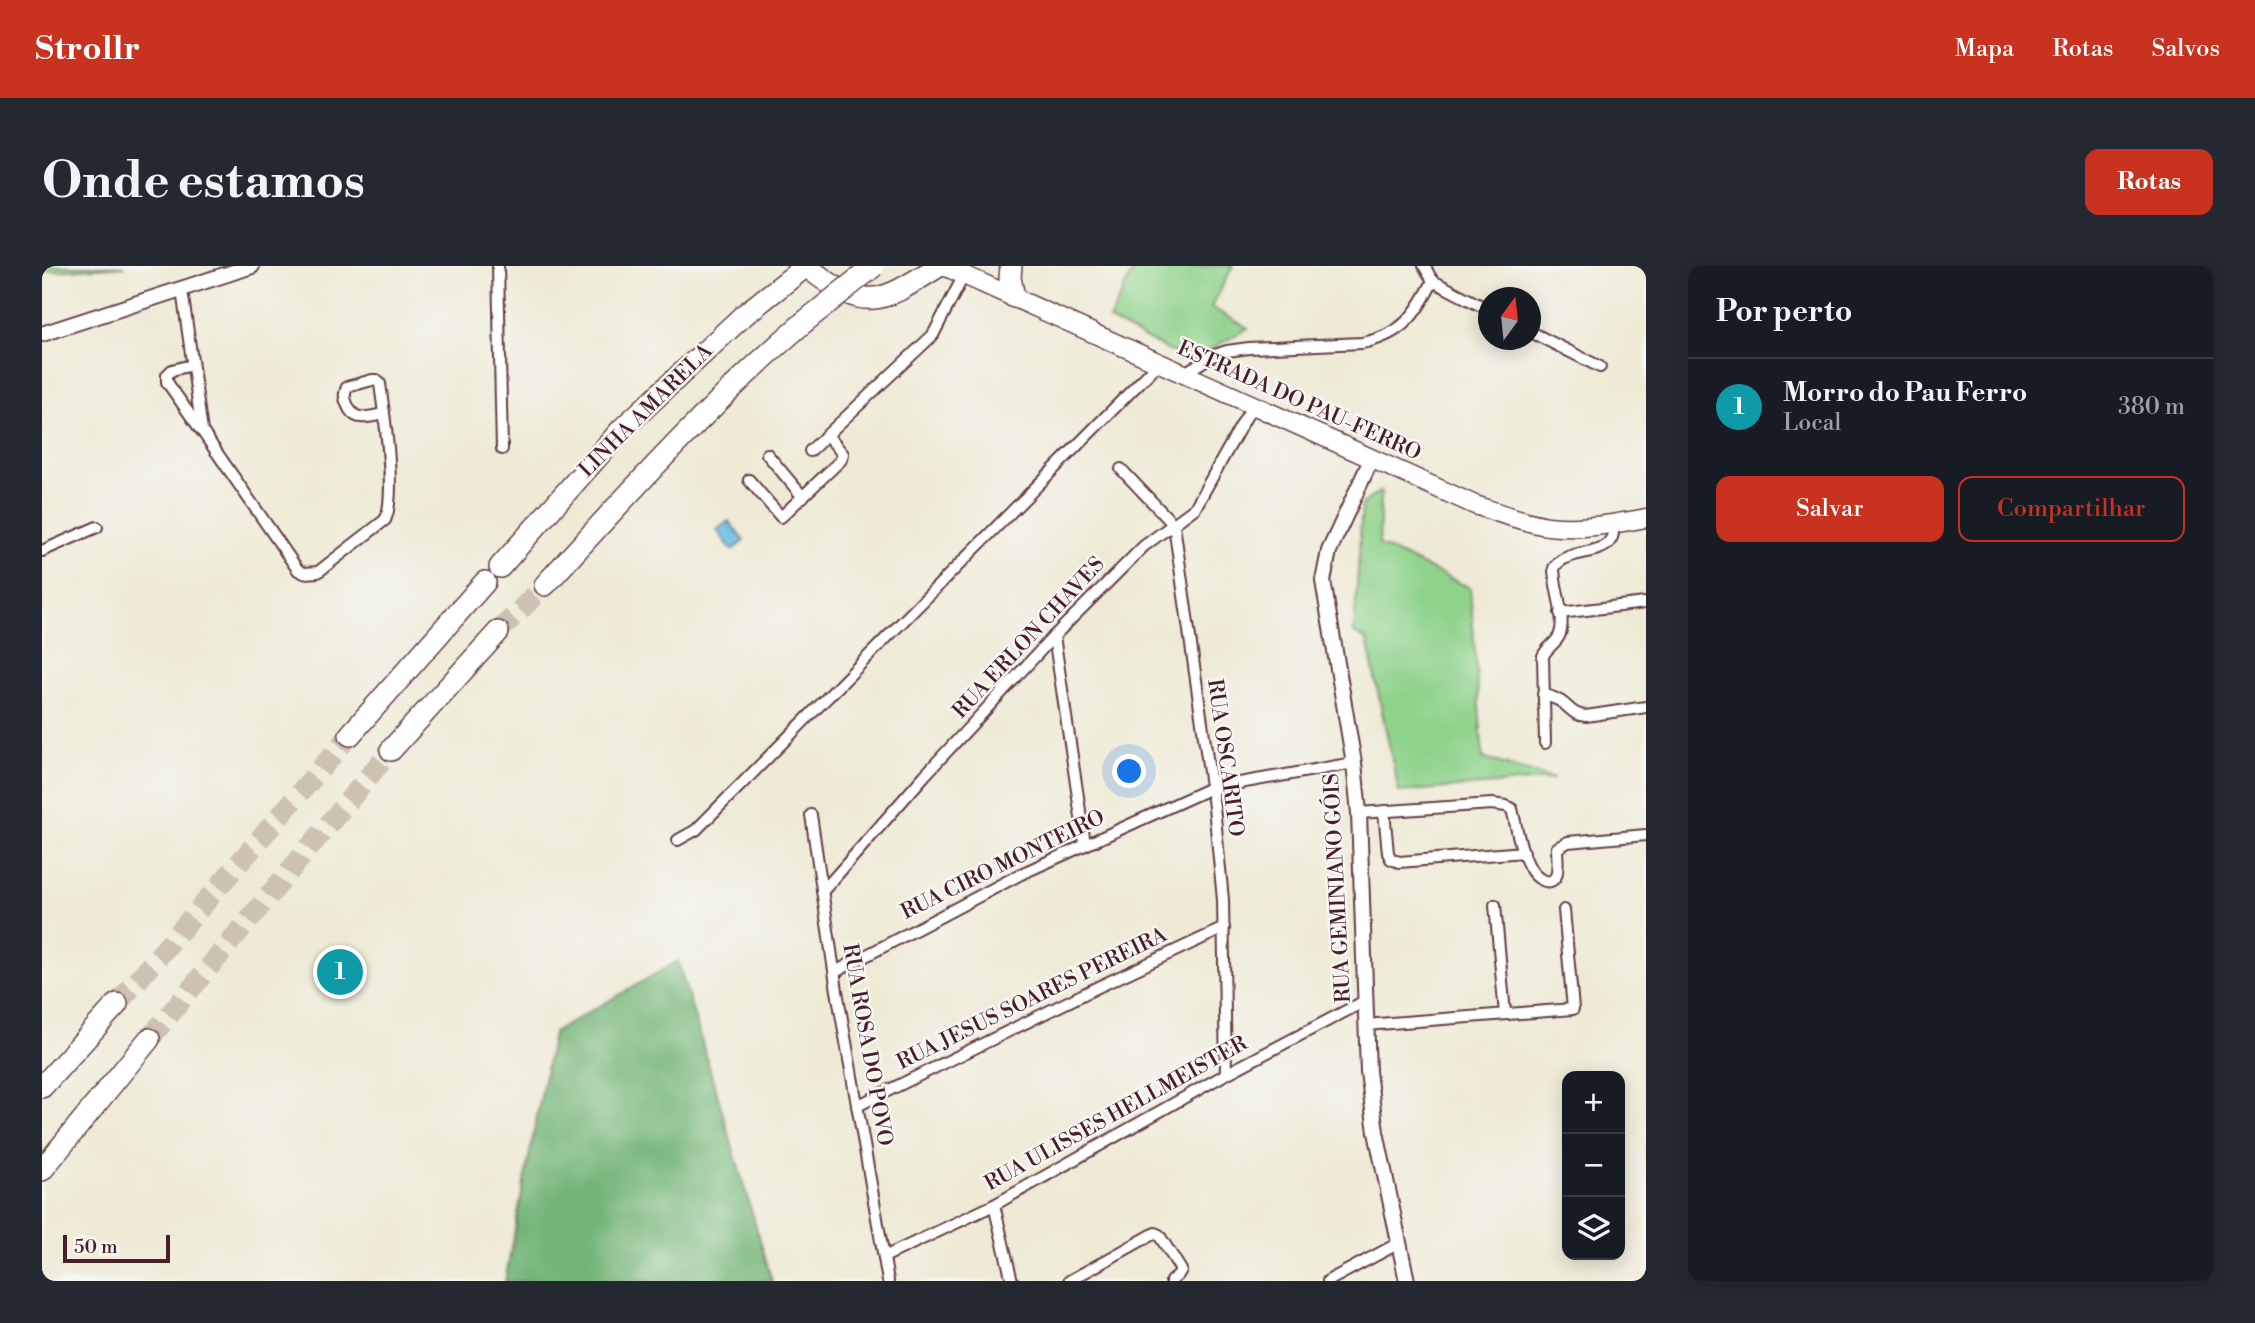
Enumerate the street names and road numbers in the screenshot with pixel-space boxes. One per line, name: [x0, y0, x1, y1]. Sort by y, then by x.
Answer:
street label: ESTRADA DO PAU-FERRO: [1173, 335, 1425, 467]
street label: LINHA AMARELA: [574, 338, 719, 483]
street label: RUA ERLON CHAVES: [947, 552, 1111, 724]
street label: RUA OSCARITO: [1201, 677, 1249, 839]
street label: RUA GEMINIANO GÓIS: [1316, 773, 1357, 1004]
street label: RUA CIRO MONTEIRO: [897, 804, 1109, 926]
street label: RUA JESUS SOARES PEREIRA: [893, 922, 1172, 1076]
street label: RUA ROSA DO POVO: [836, 942, 898, 1148]
street label: RUA ULISSES HELLMEISTER: [980, 1031, 1252, 1197]

